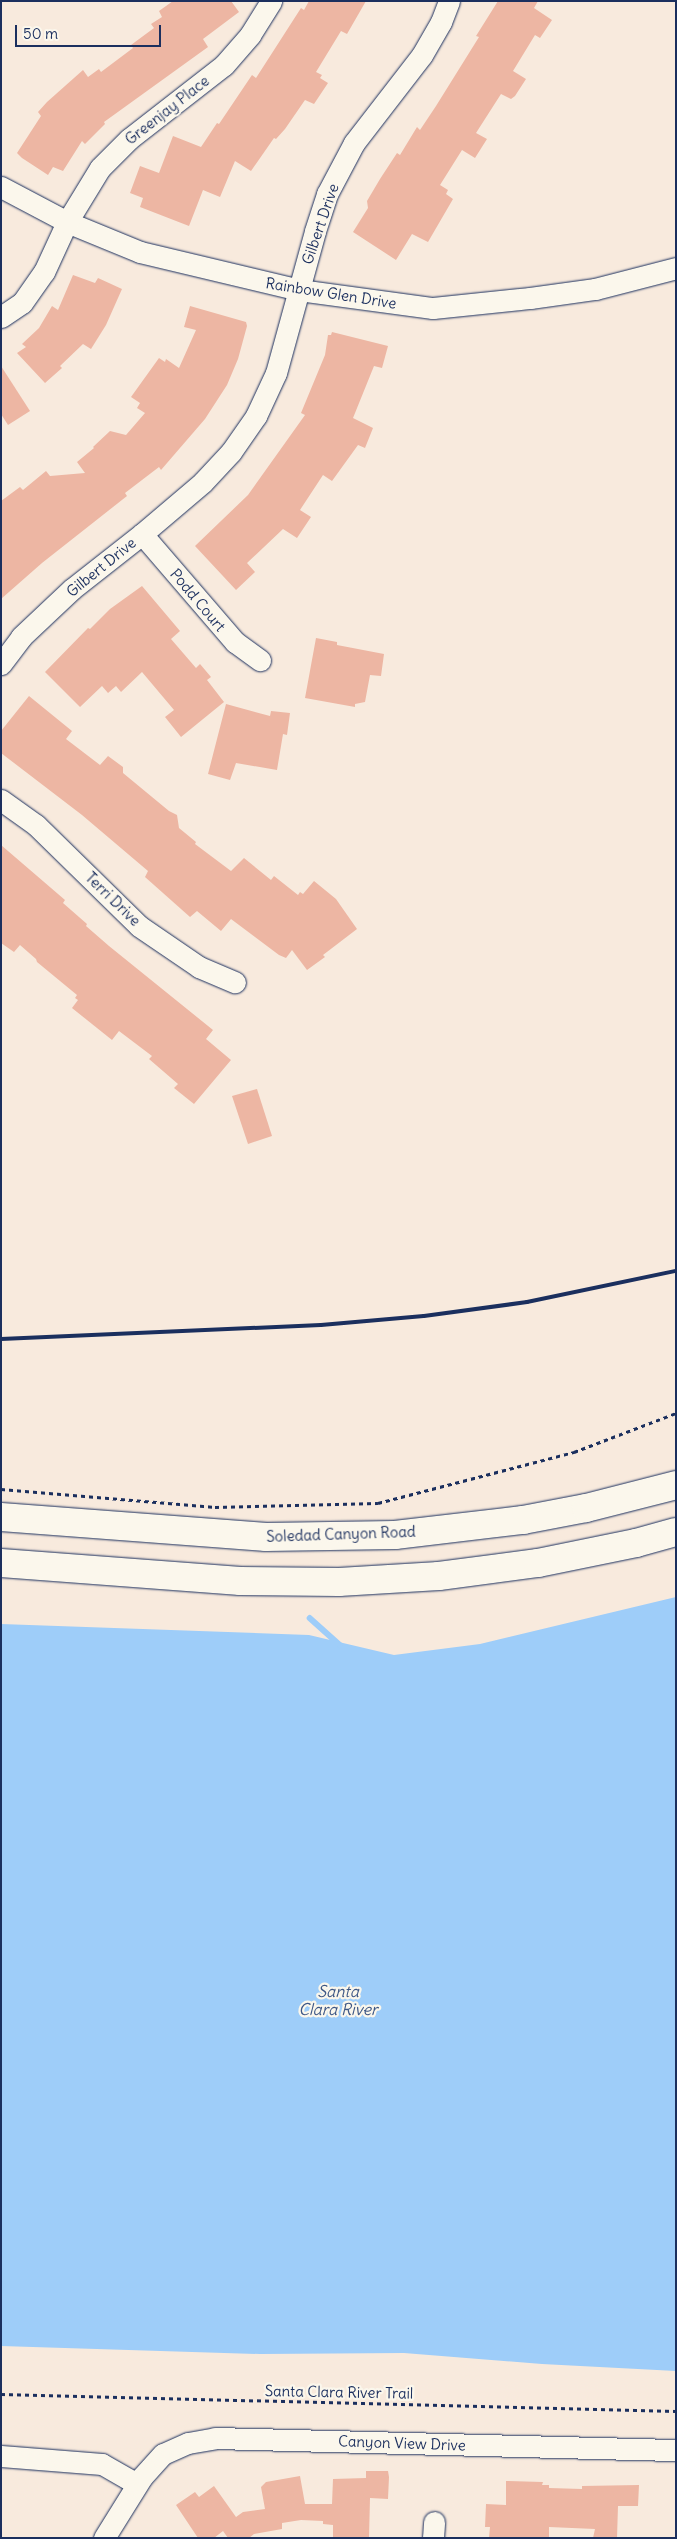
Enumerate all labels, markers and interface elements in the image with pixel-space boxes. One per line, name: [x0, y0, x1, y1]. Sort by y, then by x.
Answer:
scale bar: [18, 15, 164, 47]
text: 50 m: [23, 24, 58, 43]
street label: Greenjay Place: [121, 72, 213, 148]
street label: Gilbert Drive: [298, 181, 342, 267]
street label: Rainbow Glen Drive: [264, 274, 398, 312]
street label: Gilbert Drive: [63, 534, 139, 600]
street label: Podd Court: [167, 565, 229, 635]
street label: Terri Drive: [82, 868, 144, 930]
street label: Soledad Canyon Road: [266, 1522, 416, 1546]
water label: Santa Clara River: [298, 1981, 378, 2019]
street label: Santa Clara River Trail: [265, 2382, 413, 2402]
street label: Canyon View Drive: [338, 2432, 466, 2454]

